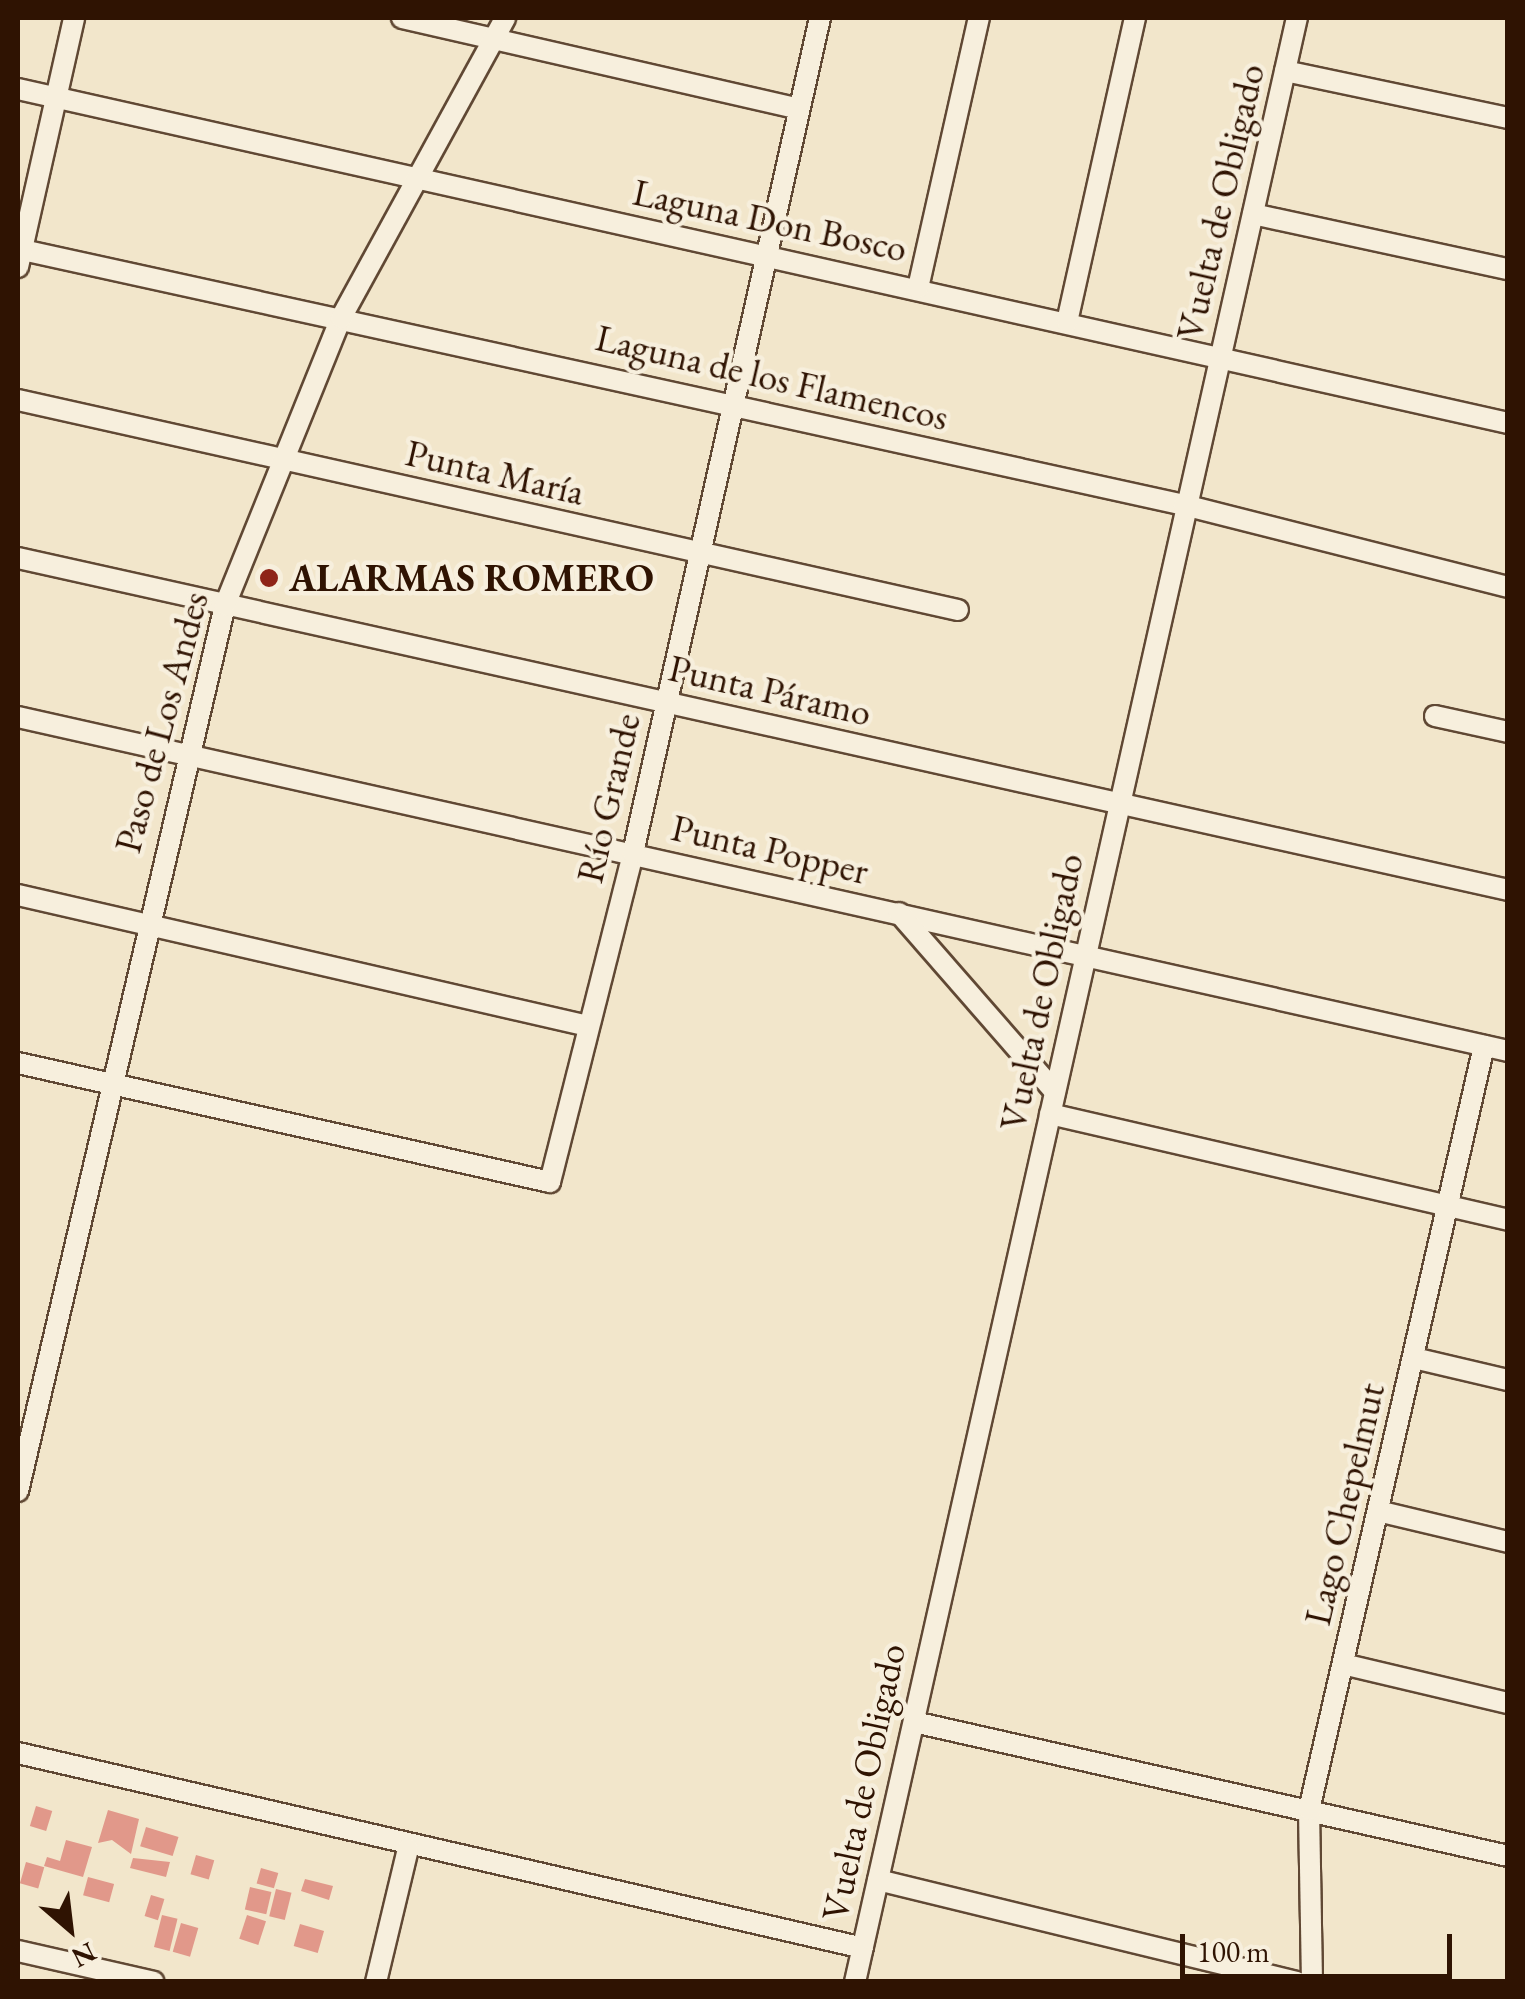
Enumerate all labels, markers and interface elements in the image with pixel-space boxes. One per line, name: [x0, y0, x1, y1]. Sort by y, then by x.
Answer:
street label: Vuelta de Obligado: [1166, 59, 1274, 345]
street label: Laguna Don Bosco: [629, 169, 911, 271]
street label: Laguna de los Flamencos: [591, 314, 953, 440]
street label: Punta María: [401, 429, 589, 515]
place label: ALARMAS ROMERO: [289, 555, 654, 601]
marker: ALARMAS ROMERO: [258, 567, 280, 589]
street label: Paso de Los Andes: [104, 587, 218, 857]
street label: Punta Páramo: [664, 645, 876, 735]
street label: Río Grande: [566, 709, 650, 887]
street label: Punta Popper: [667, 804, 873, 894]
street label: Vuelta de Obligado: [989, 849, 1093, 1135]
street label: Lago Chepelmut: [1294, 1379, 1394, 1629]
street label: Vuelta de Obligado: [811, 1639, 915, 1925]
north arrow: [20, 1879, 120, 1979]
scale bar: [1185, 1914, 1458, 1976]
text: 100 m: [1197, 1932, 1270, 1971]
text: N: [66, 1934, 103, 1977]

